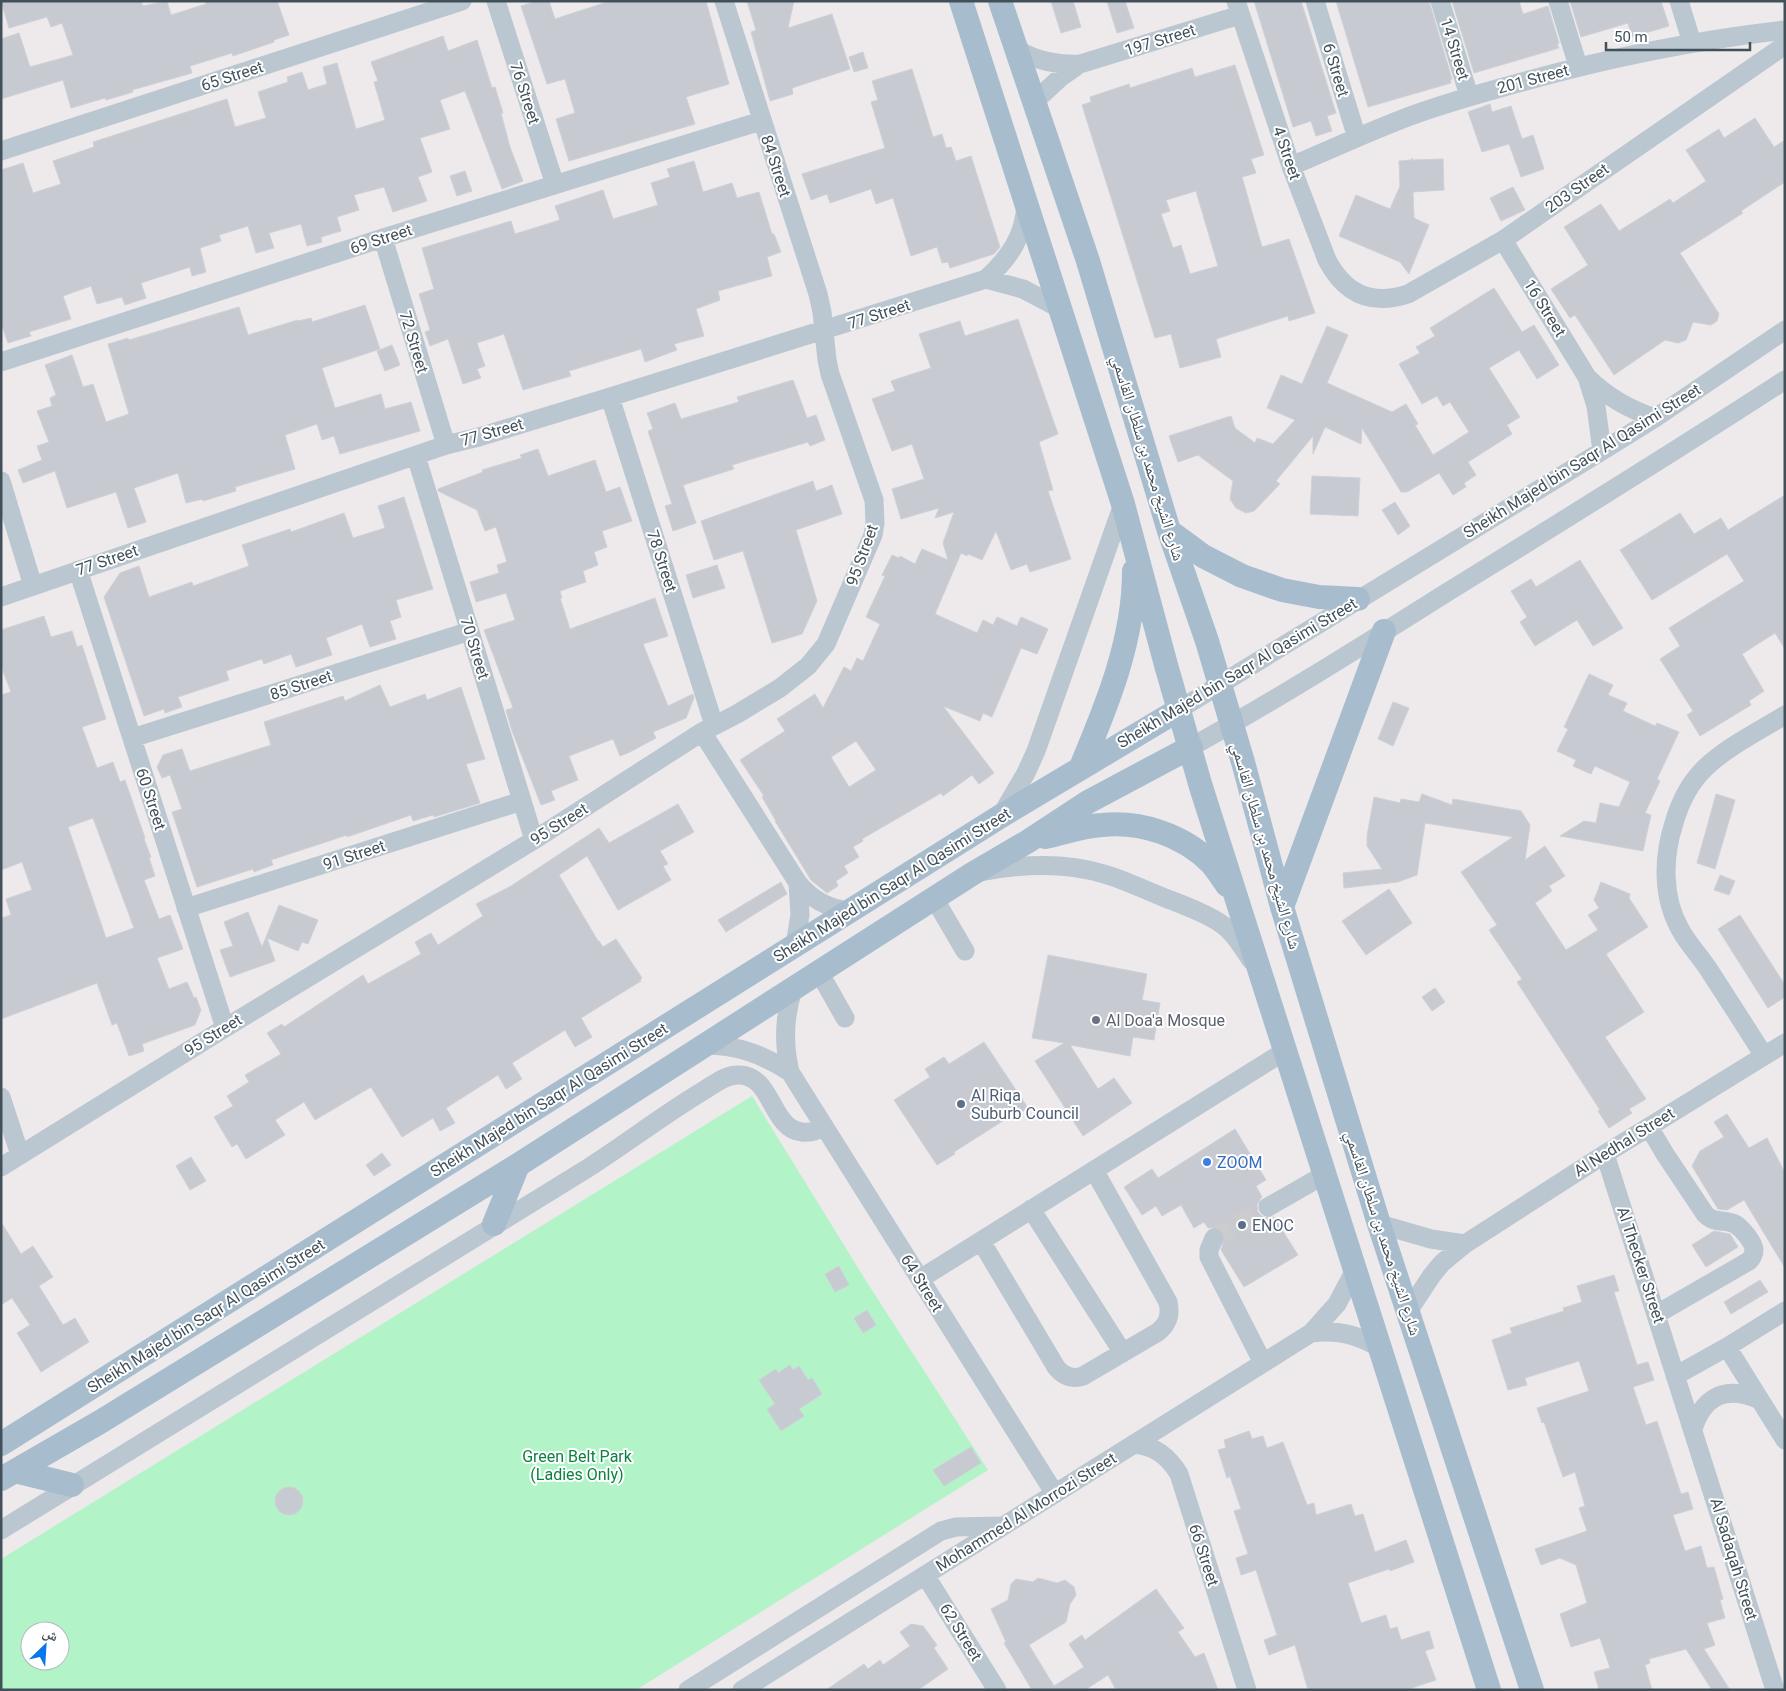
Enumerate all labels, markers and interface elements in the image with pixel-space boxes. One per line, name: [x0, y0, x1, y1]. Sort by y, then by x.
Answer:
street label: 14 Street: [1437, 16, 1473, 82]
street label: 197 Street: [1122, 20, 1198, 60]
scale bar: [1606, 20, 1750, 52]
text: 50 m: [1614, 28, 1648, 46]
street label: 6 Street: [1319, 41, 1353, 99]
street label: 65 Street: [199, 57, 265, 95]
street label: 76 Street: [506, 60, 544, 126]
street label: 201 Street: [1495, 60, 1571, 98]
street label: 4 Street: [1269, 124, 1305, 182]
street label: 84 Street: [757, 133, 795, 199]
street label: 203 Street: [1542, 159, 1612, 217]
street label: 69 Street: [348, 220, 414, 258]
street label: 16 Street: [1520, 276, 1570, 340]
street label: 77 Street: [846, 295, 912, 333]
street label: 72 Street: [396, 309, 432, 375]
street label: شارع الشيخ محمد بن سلطان القاسمي: [1105, 353, 1188, 564]
street label: Sheikh Majed bin Saqr Al Qasimi Street: [1460, 380, 1704, 542]
street label: 77 Street: [459, 414, 525, 450]
street label: 95 Street: [842, 522, 882, 588]
street label: 78 Street: [643, 528, 681, 594]
street label: 77 Street: [74, 541, 140, 579]
street label: Sheikh Majed bin Saqr Al Qasimi Street: [1114, 594, 1360, 752]
street label: 70 Street: [457, 615, 493, 681]
street label: 85 Street: [268, 666, 334, 704]
street label: شارع الشيخ محمد بن سلطان القاسمي: [1224, 741, 1305, 952]
street label: 60 Street: [132, 766, 170, 832]
street label: 95 Street: [527, 799, 591, 849]
street label: Sheikh Majed bin Saqr Al Qasimi Street: [770, 804, 1014, 966]
street label: 91 Street: [321, 836, 387, 874]
street label: 95 Street: [181, 1010, 245, 1060]
place label: Al Doa'a Mosque: [1106, 1011, 1225, 1030]
marker: Al Doa'a Mosque: [1090, 1014, 1102, 1026]
street label: Sheikh Majed bin Saqr Al Qasimi Street: [427, 1019, 671, 1181]
place label: Al Riqa Suburb Council: [971, 1086, 1079, 1123]
marker: Al Riqa Suburb Council: [955, 1098, 967, 1110]
street label: Al Nedhal Street: [1570, 1104, 1678, 1180]
street label: شارع الشيخ محمد بن سلطان القاسمي: [1338, 1128, 1425, 1339]
place label: ZOOM: [1217, 1153, 1262, 1172]
marker: ZOOM: [1201, 1156, 1213, 1168]
street label: Al Thecker Street: [1613, 1204, 1669, 1326]
place label: ENOC: [1252, 1216, 1294, 1235]
marker: ENOC: [1236, 1219, 1248, 1231]
street label: Sheikh Majed bin Saqr Al Qasimi Street: [84, 1235, 328, 1397]
street label: 64 Street: [897, 1251, 947, 1315]
park label: Green Belt Park (Ladies Only): [522, 1447, 633, 1484]
street label: Mohammed Al Morrozi Street: [932, 1449, 1120, 1575]
street label: Al Sadaqah Street: [1706, 1495, 1762, 1623]
street label: 66 Street: [1185, 1522, 1223, 1588]
street label: 62 Street: [936, 1600, 986, 1664]
north arrow: [20, 1621, 70, 1671]
text: ش: [40, 1624, 61, 1646]

